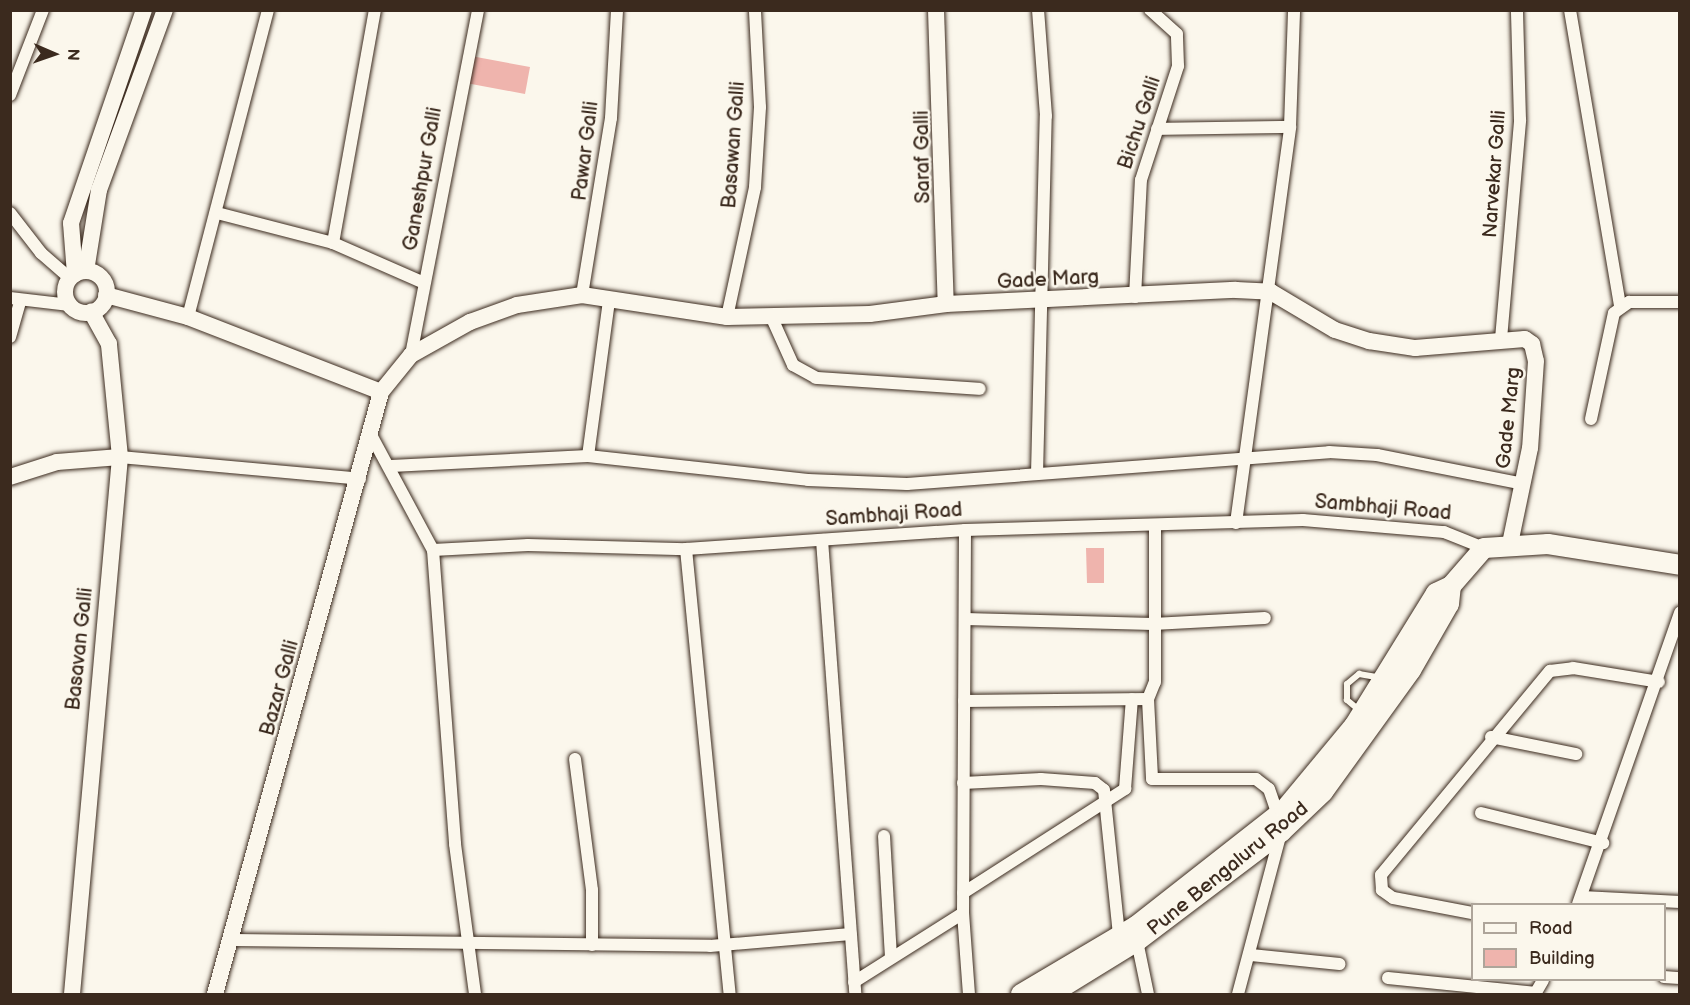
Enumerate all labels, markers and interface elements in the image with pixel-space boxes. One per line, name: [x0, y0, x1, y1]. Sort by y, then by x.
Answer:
north arrow: [24, 24, 84, 84]
text: N: [63, 48, 82, 61]
street label: Bichu Galli: [1114, 73, 1166, 173]
street label: Basawan Galli: [718, 81, 750, 209]
street label: Pawar Galli: [568, 100, 604, 202]
street label: Ganeshpur Galli: [399, 105, 447, 253]
street label: Narvekar Galli: [1479, 109, 1511, 239]
street label: Saraf Galli: [910, 110, 936, 204]
street label: Gade Marg: [996, 265, 1100, 295]
street label: Gade Marg: [1492, 366, 1526, 470]
street label: Sambhaji Road: [1314, 490, 1452, 526]
street label: Sambhaji Road: [825, 498, 963, 532]
street label: Basavan Galli: [62, 586, 98, 712]
street label: Bazar Galli: [256, 637, 304, 739]
street label: Pune Bengaluru Road: [1143, 797, 1313, 941]
legend: [1471, 903, 1666, 981]
text: Road: [1529, 918, 1573, 939]
text: Building: [1529, 948, 1595, 969]

